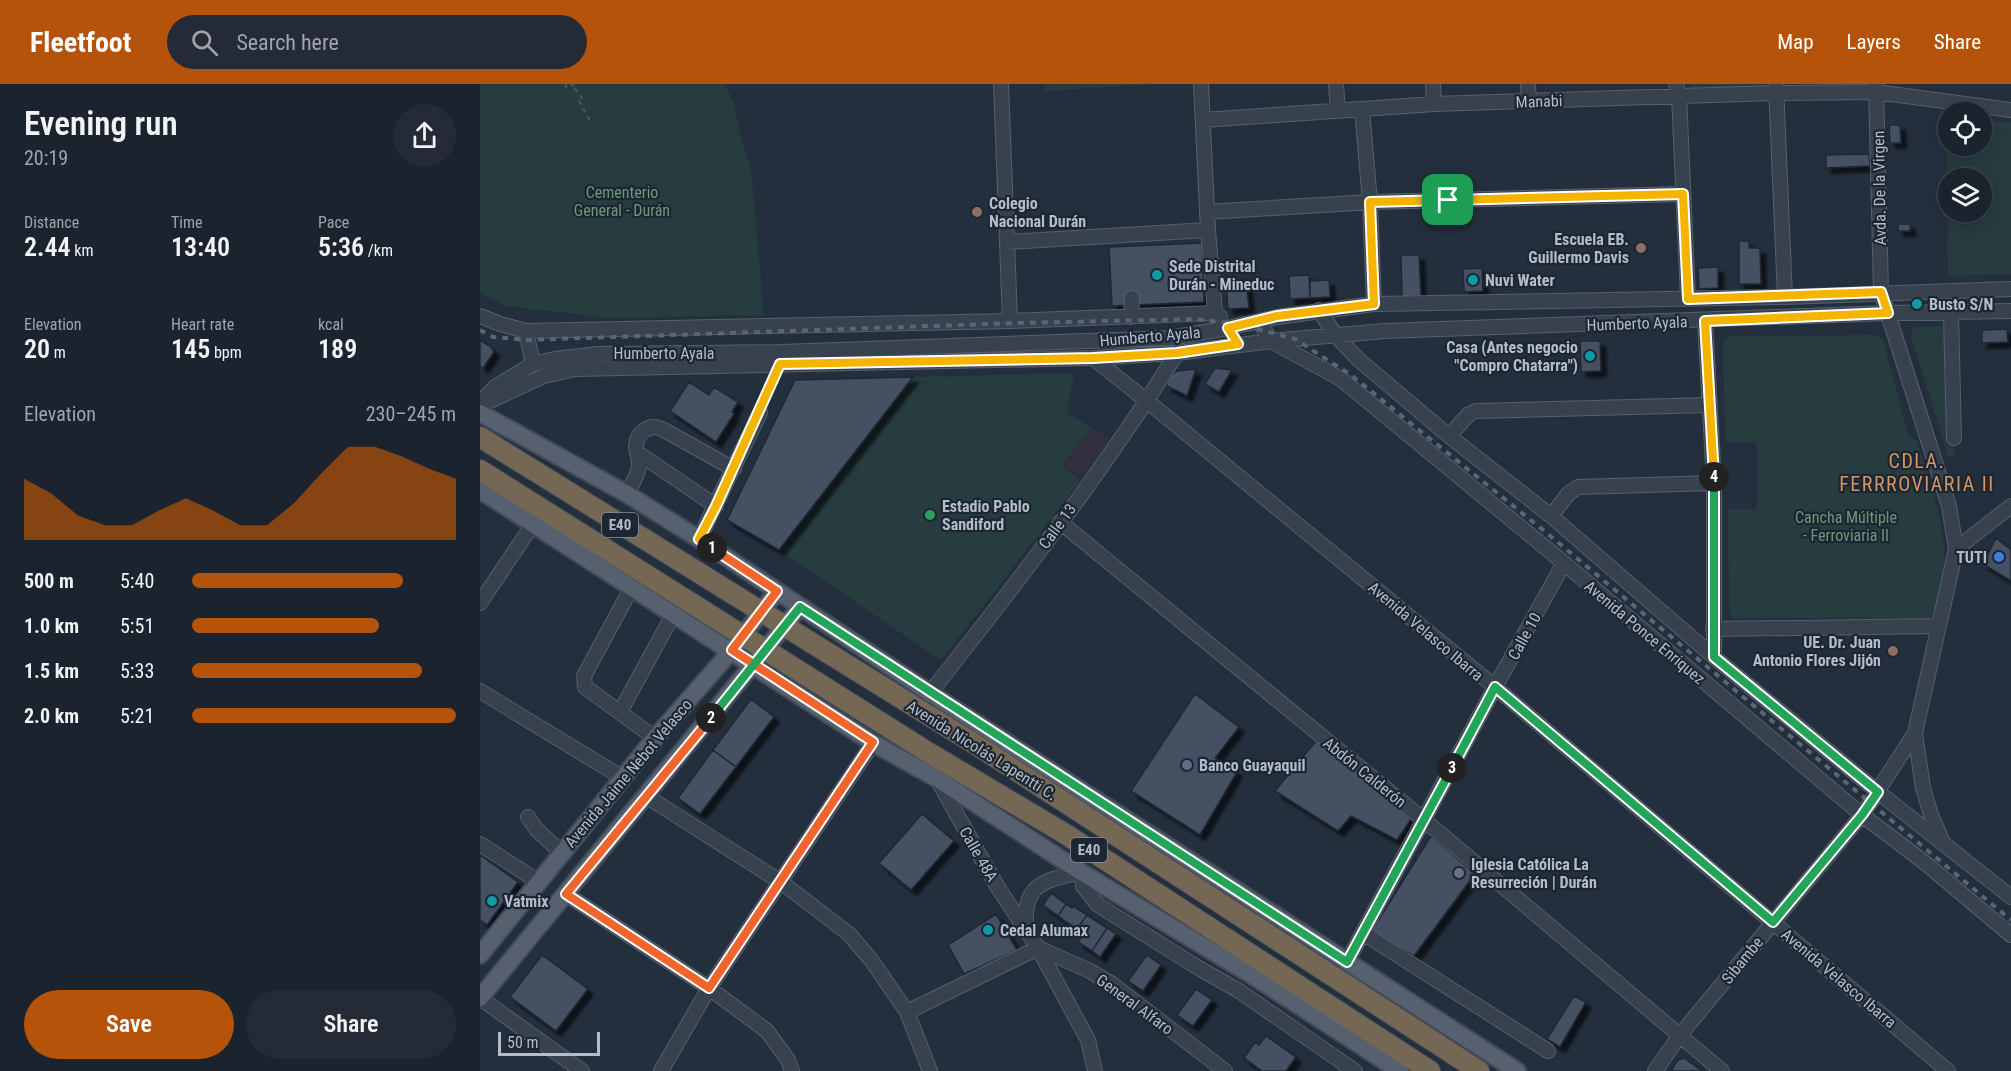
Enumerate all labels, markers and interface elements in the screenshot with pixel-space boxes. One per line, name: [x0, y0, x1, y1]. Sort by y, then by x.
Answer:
search box: [167, 15, 587, 69]
text: Fleetfoot: [30, 26, 131, 59]
icon: search: [188, 26, 221, 59]
text: Search here: [236, 30, 339, 55]
text: Map: [1777, 30, 1814, 54]
text: Layers: [1847, 30, 1901, 54]
text: Share: [1934, 30, 1981, 54]
street label: Manabi: [1515, 91, 1563, 112]
map controls: [1938, 102, 1992, 222]
button: locate: [1938, 102, 1992, 156]
text: Evening run: [24, 104, 178, 143]
button: share: [393, 104, 456, 167]
street label: Avda. De la Virgen: [1869, 130, 1890, 246]
text: 20:19: [24, 146, 68, 170]
button: layers: [1938, 168, 1992, 222]
pin: [1422, 174, 1473, 225]
park label: Cementerio General - Durán: [574, 183, 670, 220]
icon: arrive: [1431, 183, 1464, 216]
place label: Colegio Nacional Durán: [989, 194, 1086, 231]
marker: Colegio Nacional Durán: [970, 205, 984, 219]
text: Distance: [24, 213, 79, 232]
text: Time: [171, 213, 203, 232]
text: Pace: [318, 213, 349, 232]
place label: Escuela EB. Guillermo Davis: [1528, 230, 1629, 267]
text: 2.44: [24, 232, 71, 262]
text: 13:40: [171, 232, 230, 262]
text: 5:36: [318, 232, 364, 262]
text: km: [71, 241, 94, 260]
text: /km: [364, 241, 393, 260]
marker: Escuela EB. Guillermo Davis: [1634, 241, 1648, 255]
place label: Sede Distrital Durán - Mineduc: [1169, 257, 1274, 294]
marker: Sede Distrital Durán - Mineduc: [1150, 268, 1164, 282]
place label: Nuvi Water: [1485, 271, 1555, 290]
marker: Nuvi Water: [1466, 273, 1480, 287]
place label: Busto S/N: [1929, 295, 1993, 314]
marker: Busto S/N: [1910, 297, 1924, 311]
street label: Humberto Ayala: [1586, 312, 1688, 335]
text: Elevation: [24, 315, 82, 334]
text: Heart rate: [171, 315, 234, 334]
text: kcal: [318, 315, 344, 334]
street label: Humberto Ayala: [1099, 323, 1201, 350]
text: 20: [24, 334, 50, 364]
text: 145: [171, 334, 210, 364]
text: 189: [318, 334, 357, 364]
place label: Casa (Antes negocio "Compro Chatarra"): [1446, 338, 1578, 375]
text: m: [50, 343, 66, 362]
text: bpm: [210, 343, 242, 362]
street label: Humberto Ayala: [613, 344, 715, 363]
marker: Casa (Antes negocio "Compro Chatarra"): [1583, 349, 1597, 363]
text: Elevation: [24, 402, 96, 426]
text: 230–245 m: [366, 402, 456, 426]
district label: CDLA. FERRROVIARIA II: [1839, 449, 1995, 496]
pin: 4: [1699, 462, 1729, 492]
text: 4: [1710, 467, 1718, 486]
place label: Estadio Pablo Sandiford: [942, 497, 1030, 534]
street label: Calle 13: [1035, 500, 1080, 553]
marker: Estadio Pablo Sandiford: [923, 508, 937, 522]
park label: Cancha Múltiple - Ferroviaria II: [1795, 508, 1897, 545]
road number: E40: [602, 513, 638, 537]
pin: 1: [697, 533, 727, 563]
text: 1: [708, 538, 716, 557]
place label: TUTI: [1956, 548, 1987, 567]
marker: TUTI: [1992, 550, 2006, 564]
text: 500 m: [24, 569, 74, 593]
text: 5:40: [120, 569, 154, 593]
street label: Avenida Ponce Enriquez: [1581, 576, 1709, 688]
street label: Avenida Velasco Ibarra: [1364, 578, 1487, 685]
street label: Calle 10: [1504, 609, 1545, 663]
text: 1.0 km: [24, 614, 79, 638]
text: 5:51: [120, 614, 154, 638]
place label: UE. Dr. Juan Antonio Flores Jijón: [1753, 633, 1881, 670]
marker: UE. Dr. Juan Antonio Flores Jijón: [1886, 644, 1900, 658]
text: 1.5 km: [24, 659, 79, 683]
text: 5:33: [120, 659, 154, 683]
street label: Avenida Jaime Nebot Velasco: [561, 695, 696, 851]
street label: Avenida Nicolás Lapentti C.: [903, 696, 1060, 804]
pin: 2: [696, 703, 726, 733]
text: 2.0 km: [24, 704, 79, 728]
text: 5:21: [120, 704, 154, 728]
text: 2: [707, 708, 715, 727]
street label: Abdón Calderón: [1320, 733, 1410, 812]
pin: 3: [1437, 753, 1467, 783]
place label: Banco Guayaquil: [1199, 756, 1305, 775]
marker: Banco Guayaquil: [1180, 758, 1194, 772]
text: 3: [1448, 758, 1456, 777]
street label: Calle 48A: [955, 823, 1002, 885]
road number: E40: [1071, 838, 1107, 862]
place label: Iglesia Católica La Resurreción | Durán: [1471, 855, 1597, 892]
marker: Iglesia Católica La Resurreción | Durán: [1452, 866, 1466, 880]
place label: Vatmix: [504, 892, 549, 911]
marker: Vatmix: [485, 894, 499, 908]
place label: Cedal Alumax: [1000, 921, 1089, 940]
marker: Cedal Alumax: [981, 923, 995, 937]
street label: Avenida Velasco Ibarra: [1777, 925, 1900, 1032]
street label: Sibambe: [1718, 933, 1767, 988]
street label: General Alfaro: [1093, 970, 1177, 1039]
button: Save: [24, 990, 234, 1059]
button: Share: [246, 990, 456, 1059]
scale bar: [498, 1029, 600, 1056]
text: 50 m: [507, 1033, 539, 1052]

